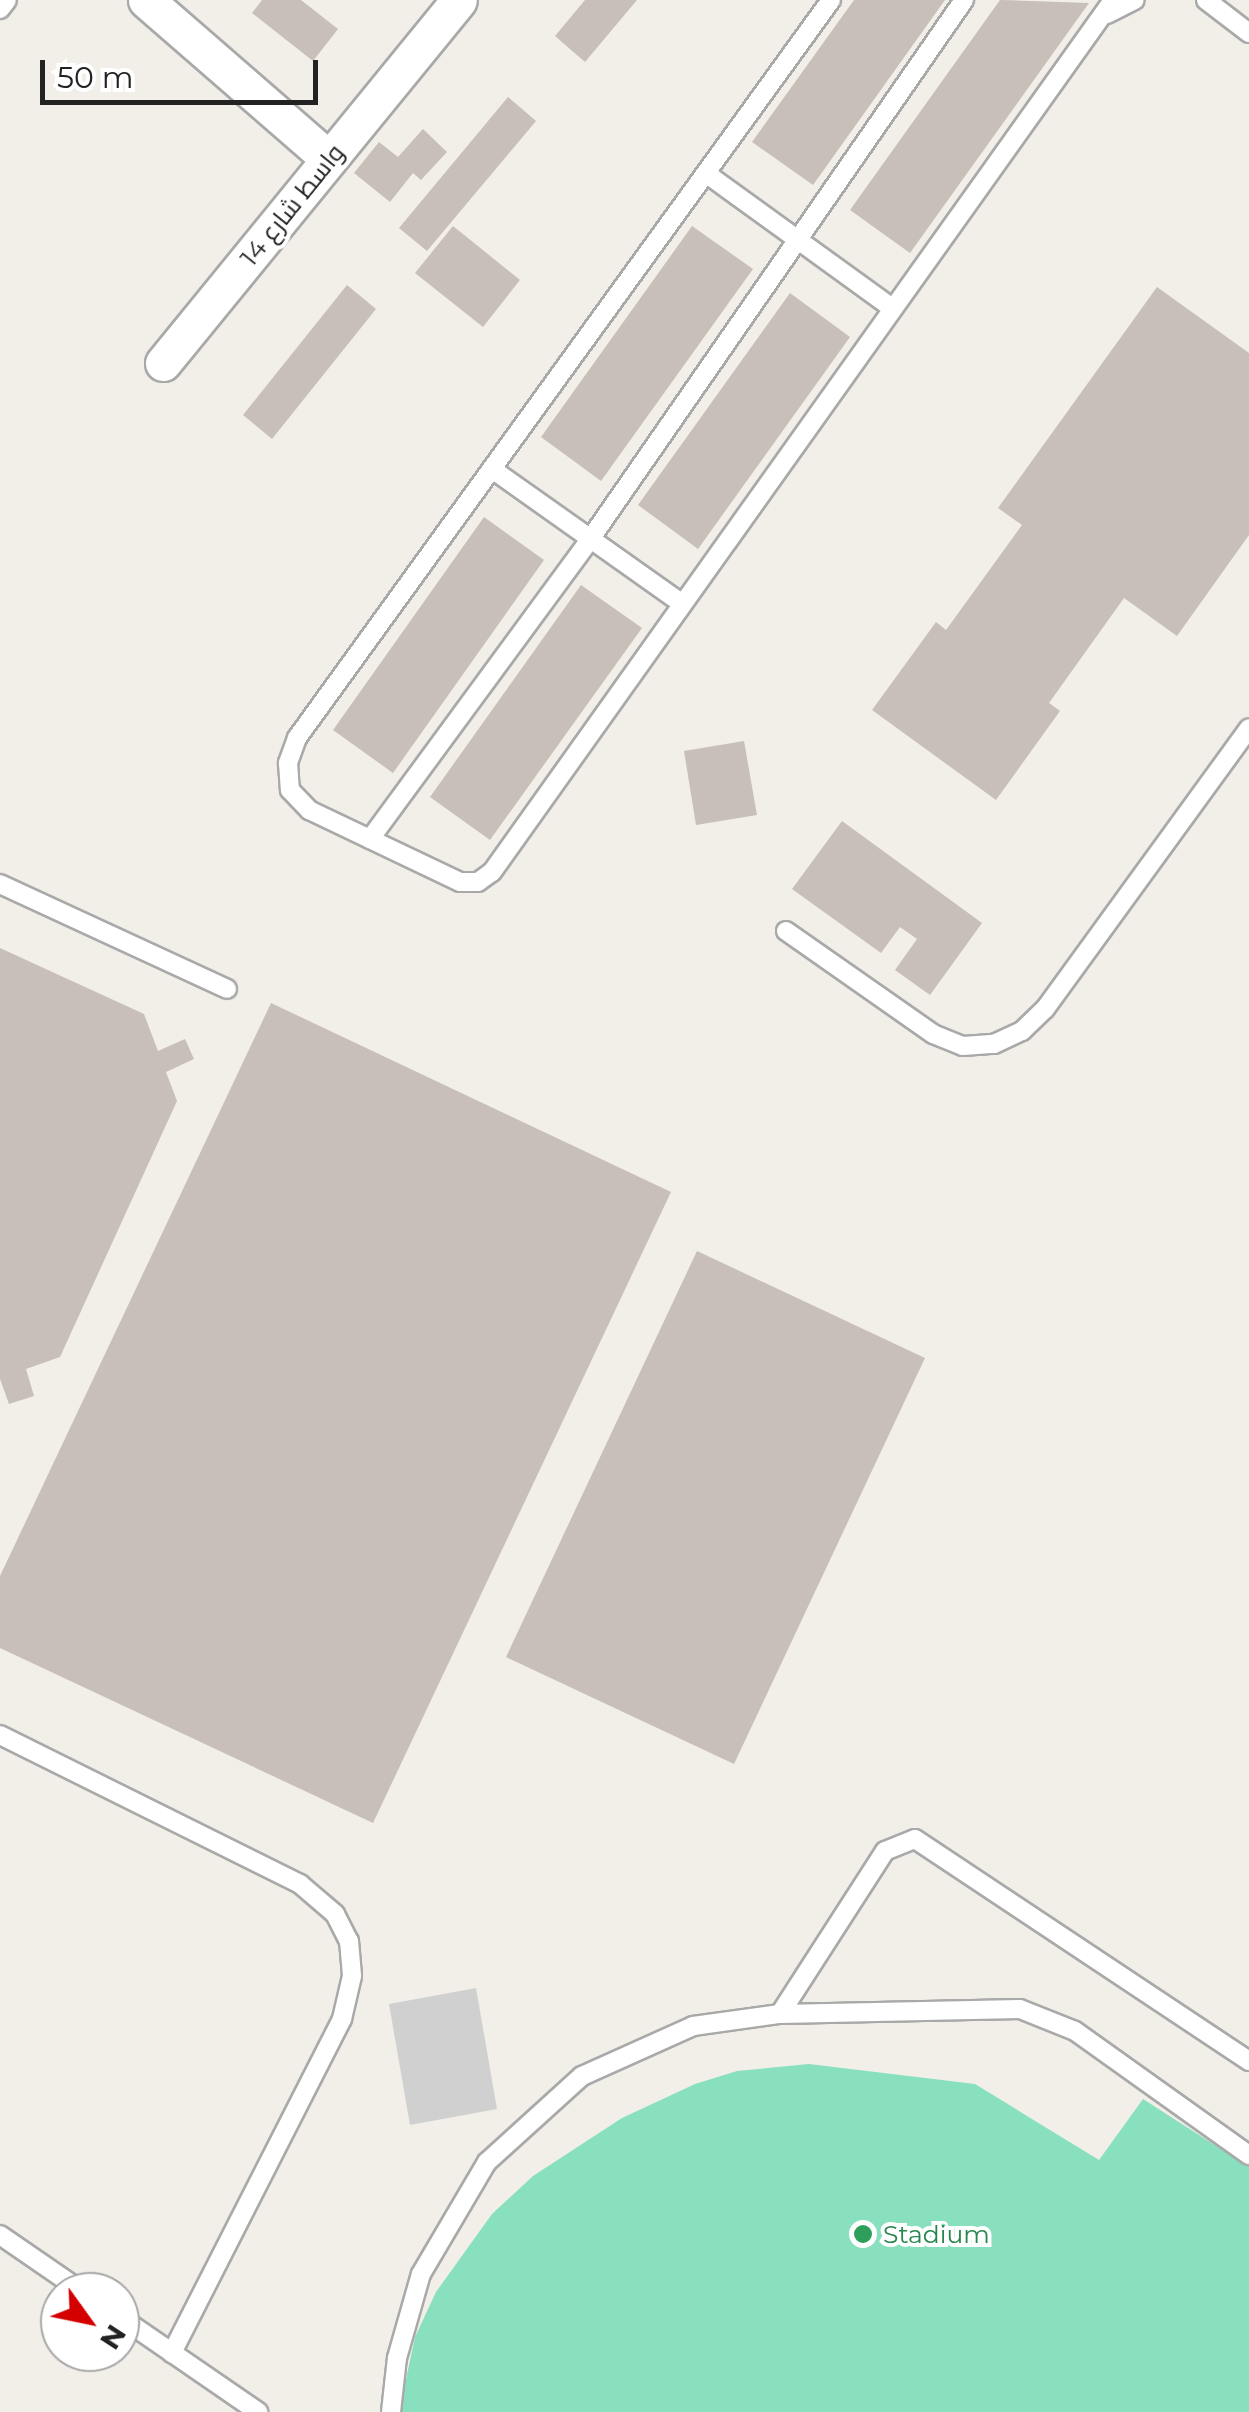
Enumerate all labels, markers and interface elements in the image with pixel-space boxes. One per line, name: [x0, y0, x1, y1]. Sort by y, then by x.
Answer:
scale bar: [45, 40, 322, 102]
text: 50 m: [57, 59, 134, 96]
street label: واسط شارع 14: [234, 138, 350, 272]
place label: Stadium: [883, 2219, 990, 2249]
marker: Stadium: [852, 2223, 874, 2245]
north arrow: [40, 2272, 140, 2372]
text: N: [93, 2319, 134, 2356]

